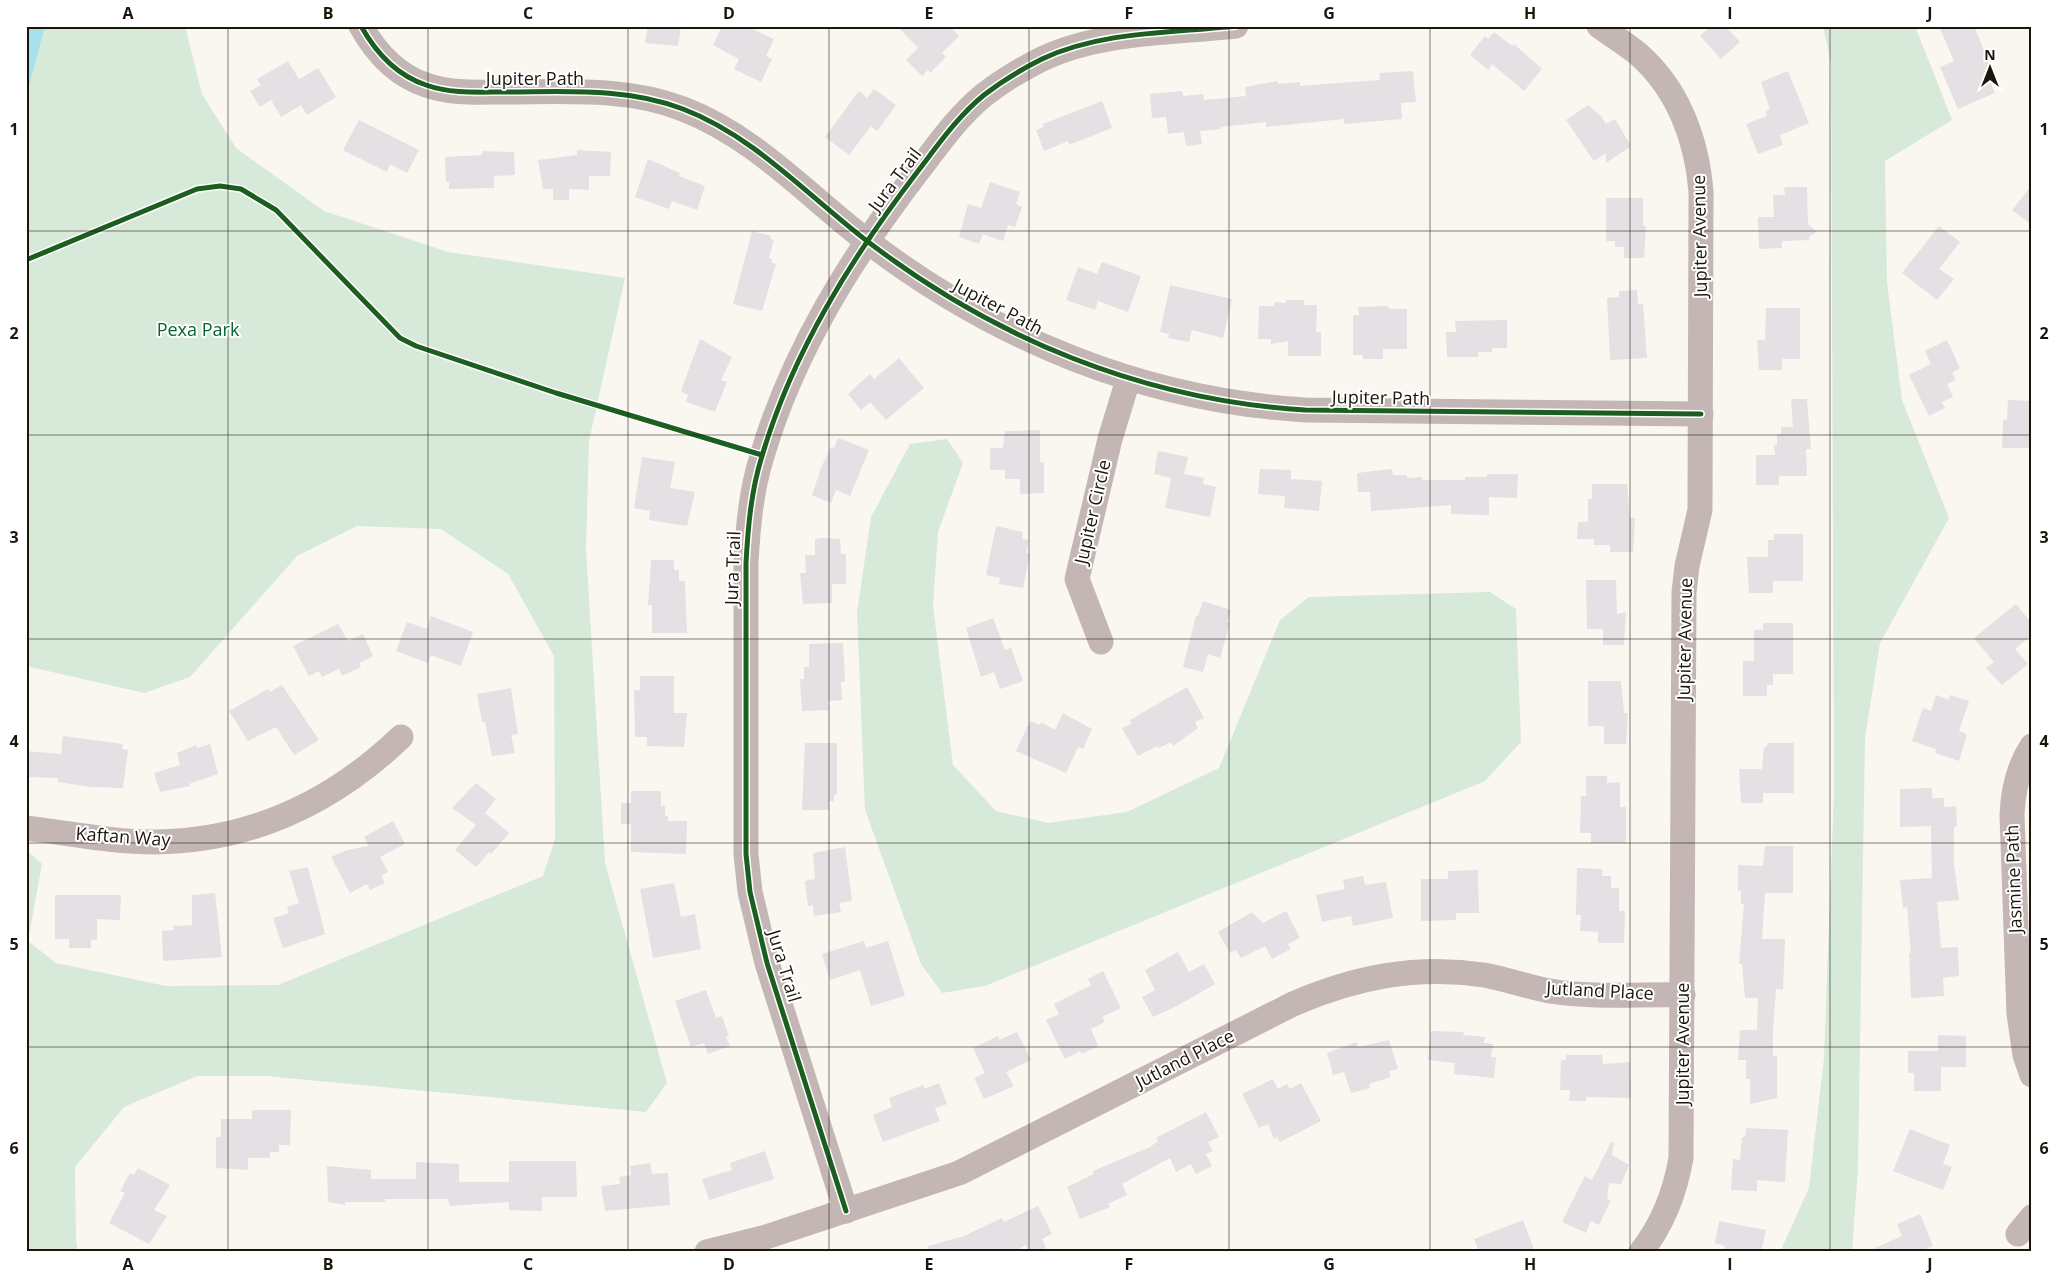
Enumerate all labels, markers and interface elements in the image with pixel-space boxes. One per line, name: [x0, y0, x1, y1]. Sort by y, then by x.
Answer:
text: A: [122, 2, 134, 24]
text: B: [323, 2, 333, 24]
text: C: [523, 2, 533, 24]
text: D: [723, 2, 735, 24]
text: E: [925, 2, 934, 24]
text: F: [1125, 2, 1133, 24]
text: G: [1323, 2, 1335, 24]
text: H: [1524, 2, 1536, 24]
text: I: [1727, 2, 1733, 24]
text: J: [1925, 2, 1933, 24]
north arrow: [1966, 42, 2016, 92]
text: N: [1984, 45, 1996, 64]
street label: Jupiter Path: [484, 66, 584, 90]
text: 1: [9, 118, 19, 140]
text: 1: [2039, 118, 2049, 140]
street label: Jura Trail: [861, 143, 926, 218]
street label: Jupiter Avenue: [1686, 174, 1712, 300]
street label: Jupiter Path: [948, 272, 1047, 340]
park label: Pexa Park: [157, 317, 240, 341]
text: 2: [9, 322, 19, 344]
text: 2: [2039, 322, 2049, 344]
street label: Jupiter Path: [1330, 384, 1430, 410]
street label: Jupiter Circle: [1068, 457, 1116, 568]
text: 3: [9, 526, 19, 548]
text: 3: [2039, 526, 2049, 548]
street label: Jura Trail: [719, 530, 745, 608]
street label: Jupiter Avenue: [1671, 577, 1697, 703]
text: 4: [9, 730, 19, 752]
text: 4: [2039, 730, 2049, 752]
street label: Kaftan Way: [75, 821, 172, 851]
street label: Jasmine Path: [1999, 824, 2027, 936]
street label: Jura Trail: [762, 925, 807, 1005]
text: 5: [9, 933, 19, 955]
text: 5: [2039, 933, 2049, 955]
street label: Jutland Place: [1544, 975, 1654, 1005]
street label: Jupiter Avenue: [1670, 983, 1694, 1107]
street label: Jutland Place: [1129, 1023, 1238, 1094]
text: 6: [9, 1137, 19, 1159]
text: 6: [2039, 1137, 2049, 1159]
text: A: [122, 1253, 134, 1275]
text: B: [323, 1253, 333, 1275]
text: C: [523, 1253, 533, 1275]
text: D: [723, 1253, 735, 1275]
text: E: [925, 1253, 934, 1275]
text: F: [1125, 1253, 1133, 1275]
text: G: [1323, 1253, 1335, 1275]
text: H: [1524, 1253, 1536, 1275]
text: I: [1727, 1253, 1733, 1275]
text: J: [1925, 1253, 1933, 1275]

